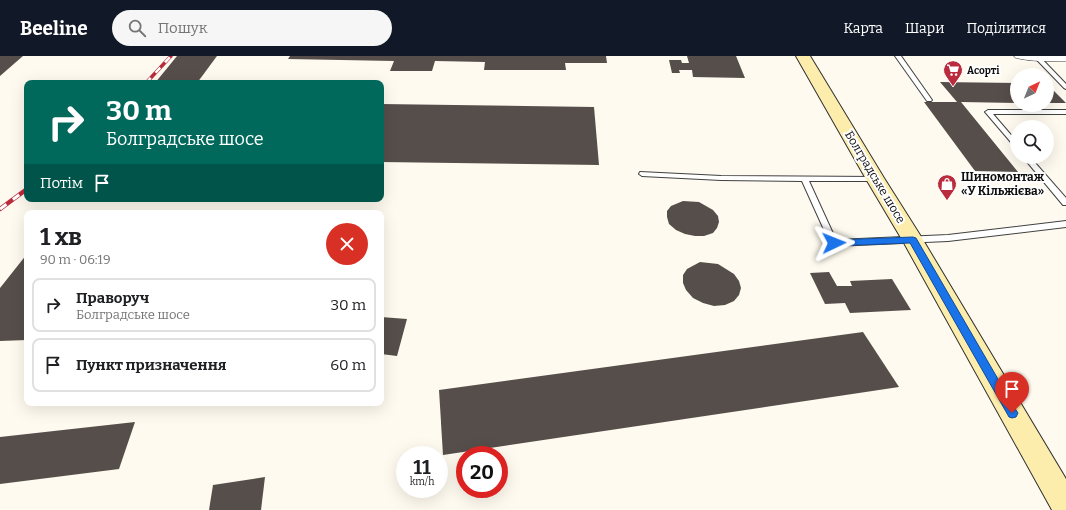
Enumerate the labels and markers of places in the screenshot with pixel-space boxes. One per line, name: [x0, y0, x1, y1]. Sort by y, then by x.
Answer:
supermarket icon: Асорті: [942, 59, 964, 87]
place label: Асорті: [967, 65, 1000, 77]
place label: Шиномонтаж «У Кільжієва»: [961, 170, 1045, 198]
shop icon: Шиномонтаж «У Кільжієва»: [936, 173, 958, 201]
pin: [995, 372, 1029, 413]

